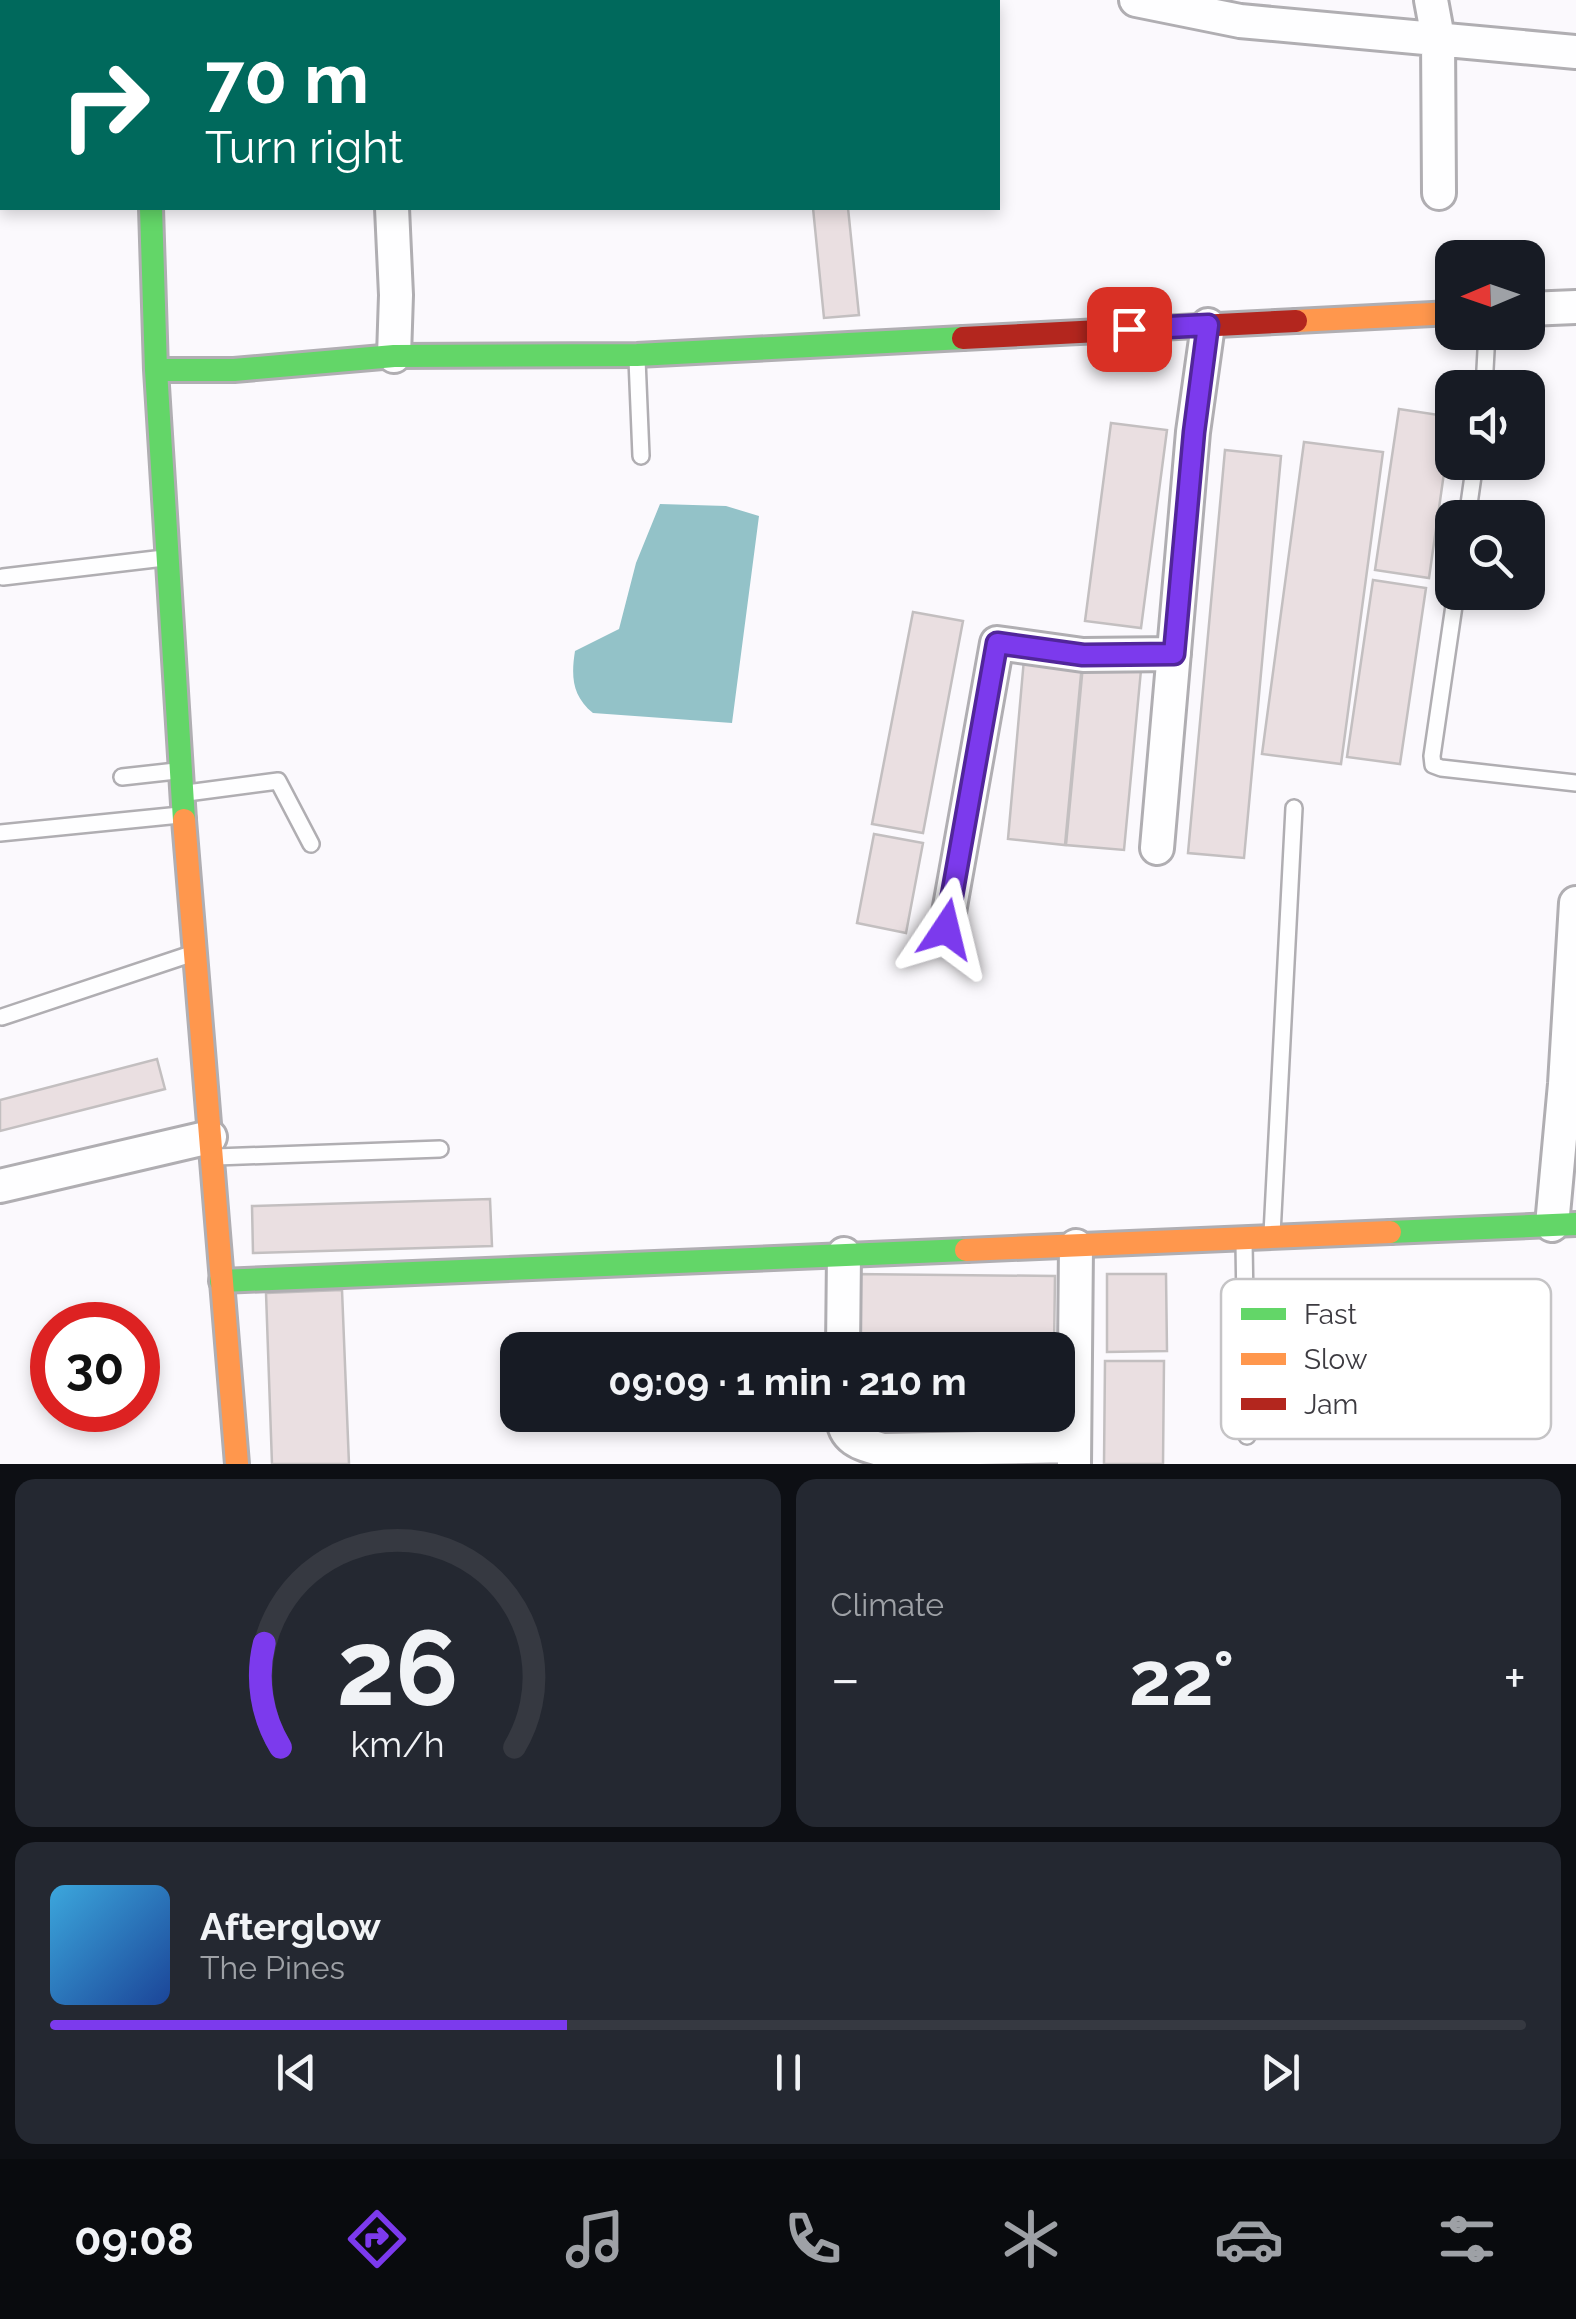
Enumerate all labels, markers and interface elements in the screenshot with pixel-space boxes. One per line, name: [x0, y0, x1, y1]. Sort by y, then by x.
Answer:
text: 70 m: [205, 37, 369, 119]
icon: right: [40, 40, 170, 170]
text: Turn right: [205, 121, 403, 174]
north arrow: [1435, 240, 1545, 350]
map controls: [1435, 240, 1545, 610]
pin: [1087, 287, 1172, 372]
icon: arrive: [1102, 302, 1157, 357]
button: sound: [1435, 370, 1545, 480]
button: search: [1435, 500, 1545, 610]
position arrow: [894, 877, 998, 981]
legend: [1221, 1279, 1551, 1439]
text: Fast: [1304, 1298, 1357, 1331]
speed limit sign: 30: [30, 1302, 160, 1432]
text: Slow: [1304, 1343, 1368, 1376]
text: 09:09 · 1 min · 210 m: [608, 1359, 967, 1404]
text: Jam: [1304, 1388, 1358, 1421]
text: Climate: [831, 1586, 944, 1623]
text: 26: [337, 1607, 459, 1729]
text: 22°: [1129, 1634, 1234, 1723]
text: −: [831, 1646, 860, 1711]
text: +: [1503, 1646, 1526, 1711]
text: km/h: [351, 1723, 445, 1765]
text: Afterglow: [200, 1904, 381, 1949]
text: The Pines: [200, 1949, 345, 1986]
icon: previous: [269, 2045, 324, 2100]
icon: pause: [761, 2045, 816, 2100]
icon: next: [1253, 2045, 1308, 2100]
icon: directions: [342, 2204, 412, 2274]
icon: music: [560, 2204, 630, 2274]
icon: phone: [778, 2204, 848, 2274]
icon: climate: [996, 2204, 1066, 2274]
icon: car: [1214, 2204, 1284, 2274]
icon: filters: [1432, 2204, 1502, 2274]
text: 09:08: [74, 2213, 194, 2266]

